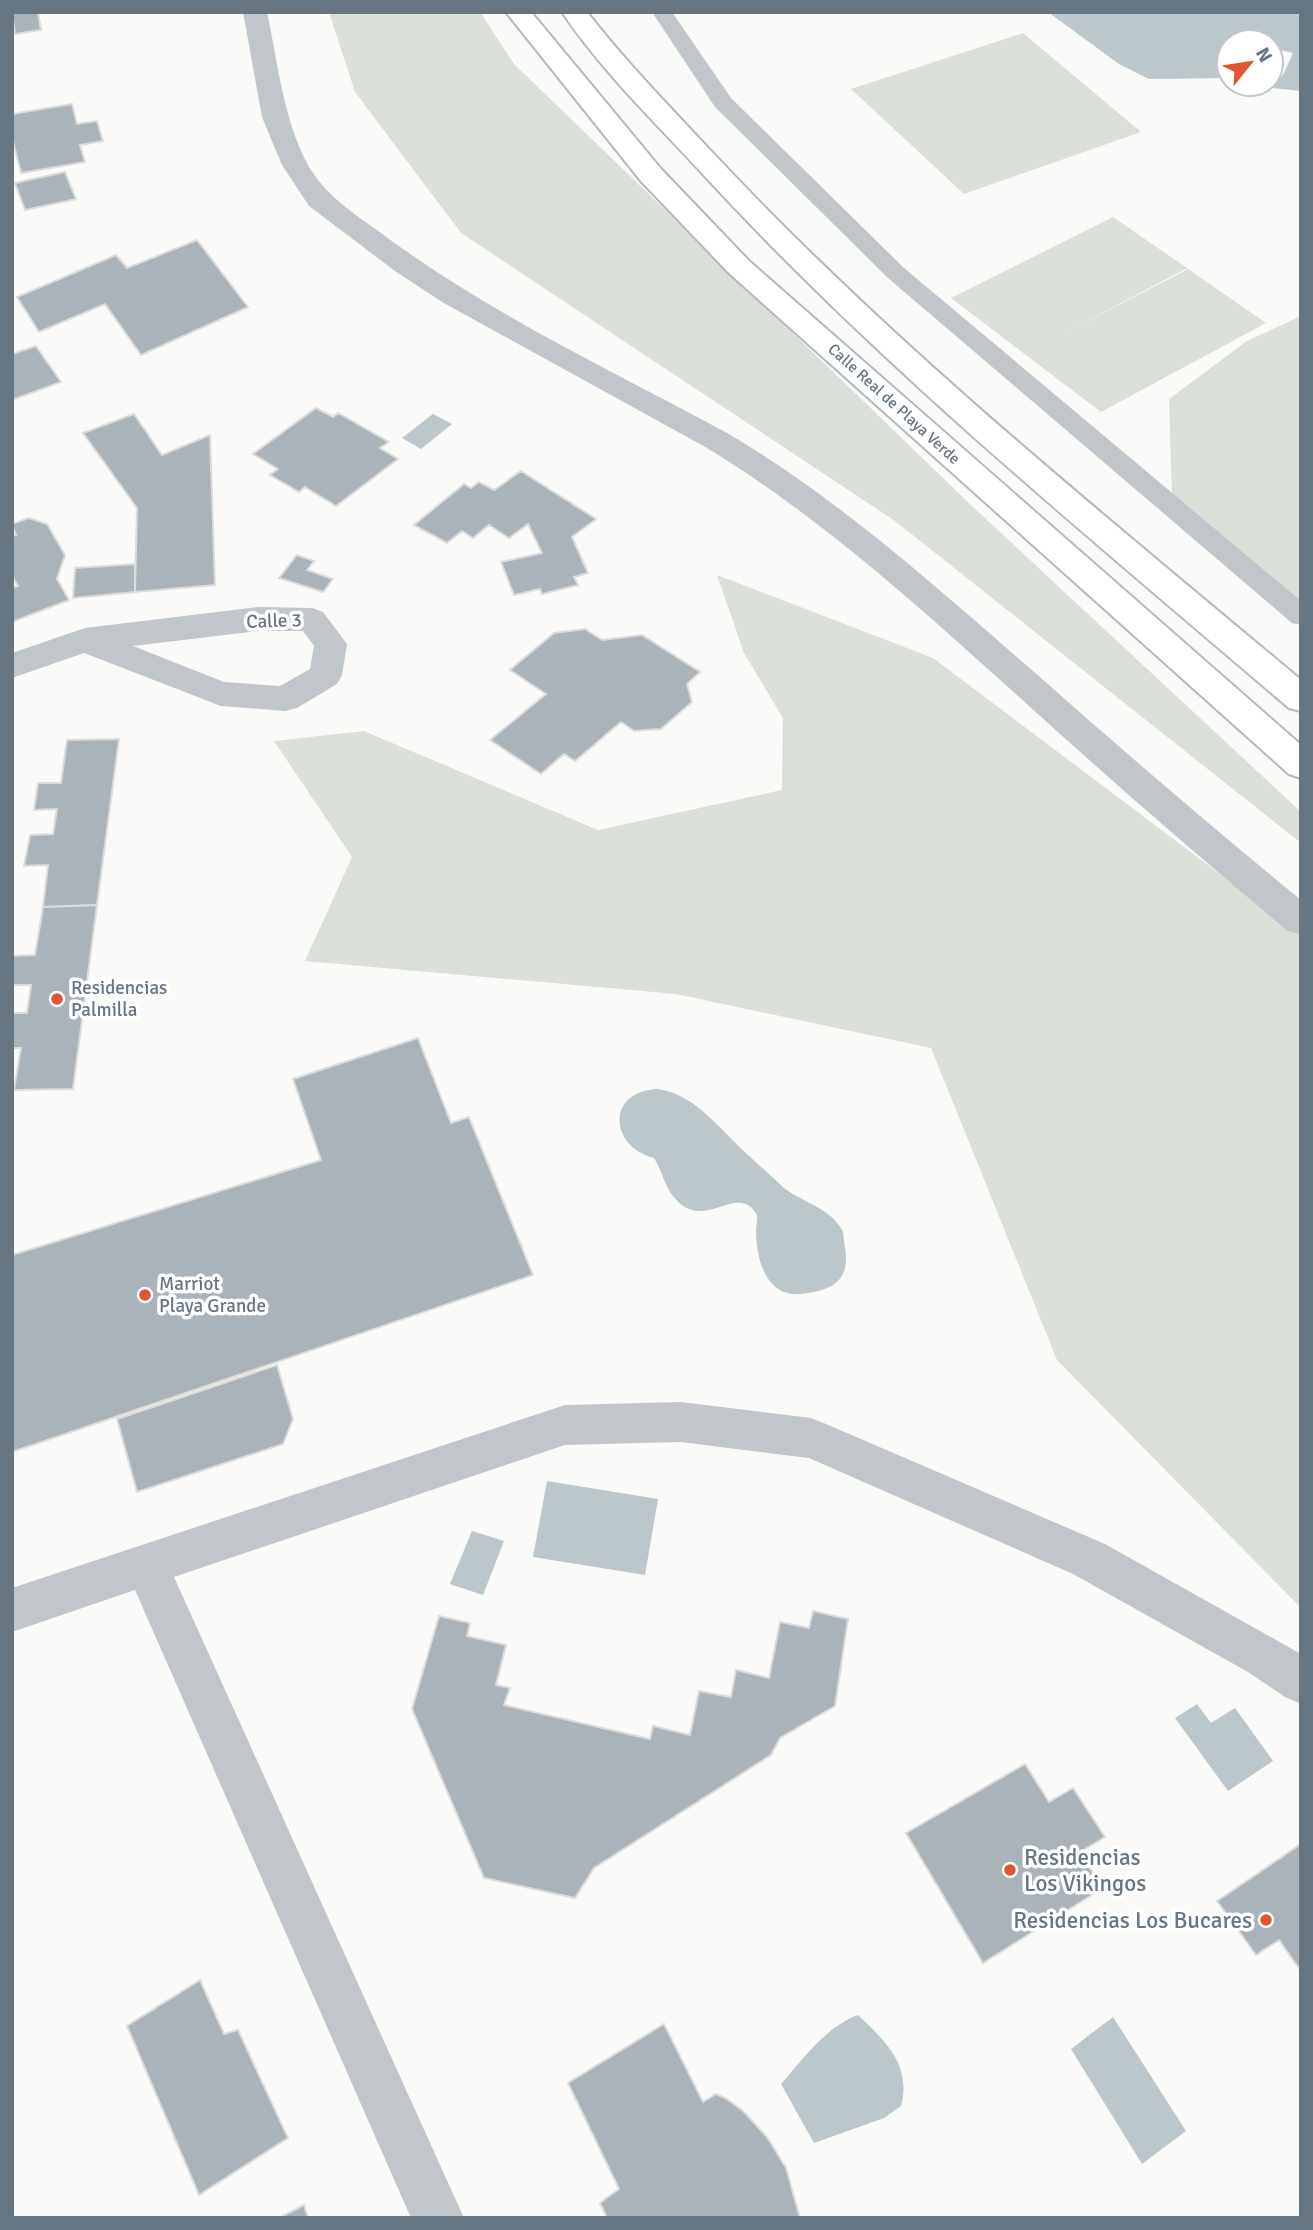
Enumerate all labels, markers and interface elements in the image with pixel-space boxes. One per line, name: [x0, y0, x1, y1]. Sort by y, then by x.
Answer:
north arrow: [1215, 28, 1285, 98]
text: N: [1250, 43, 1278, 67]
street label: Calle Real de Playa Verde: [824, 339, 964, 469]
street label: Calle 3: [246, 608, 302, 634]
place label: Residencias Palmilla: [71, 976, 167, 1022]
marker: Residencias Palmilla: [49, 991, 65, 1007]
place label: Marriot Playa Grande: [159, 1272, 266, 1318]
marker: Marriot Playa Grande: [137, 1287, 153, 1303]
place label: Residencias Los Vikingos: [1024, 1843, 1146, 1898]
marker: Residencias Los Vikingos: [1002, 1862, 1018, 1878]
place label: Residencias Los Bucares: [1013, 1906, 1252, 1935]
marker: Residencias Los Bucares: [1258, 1912, 1274, 1928]

